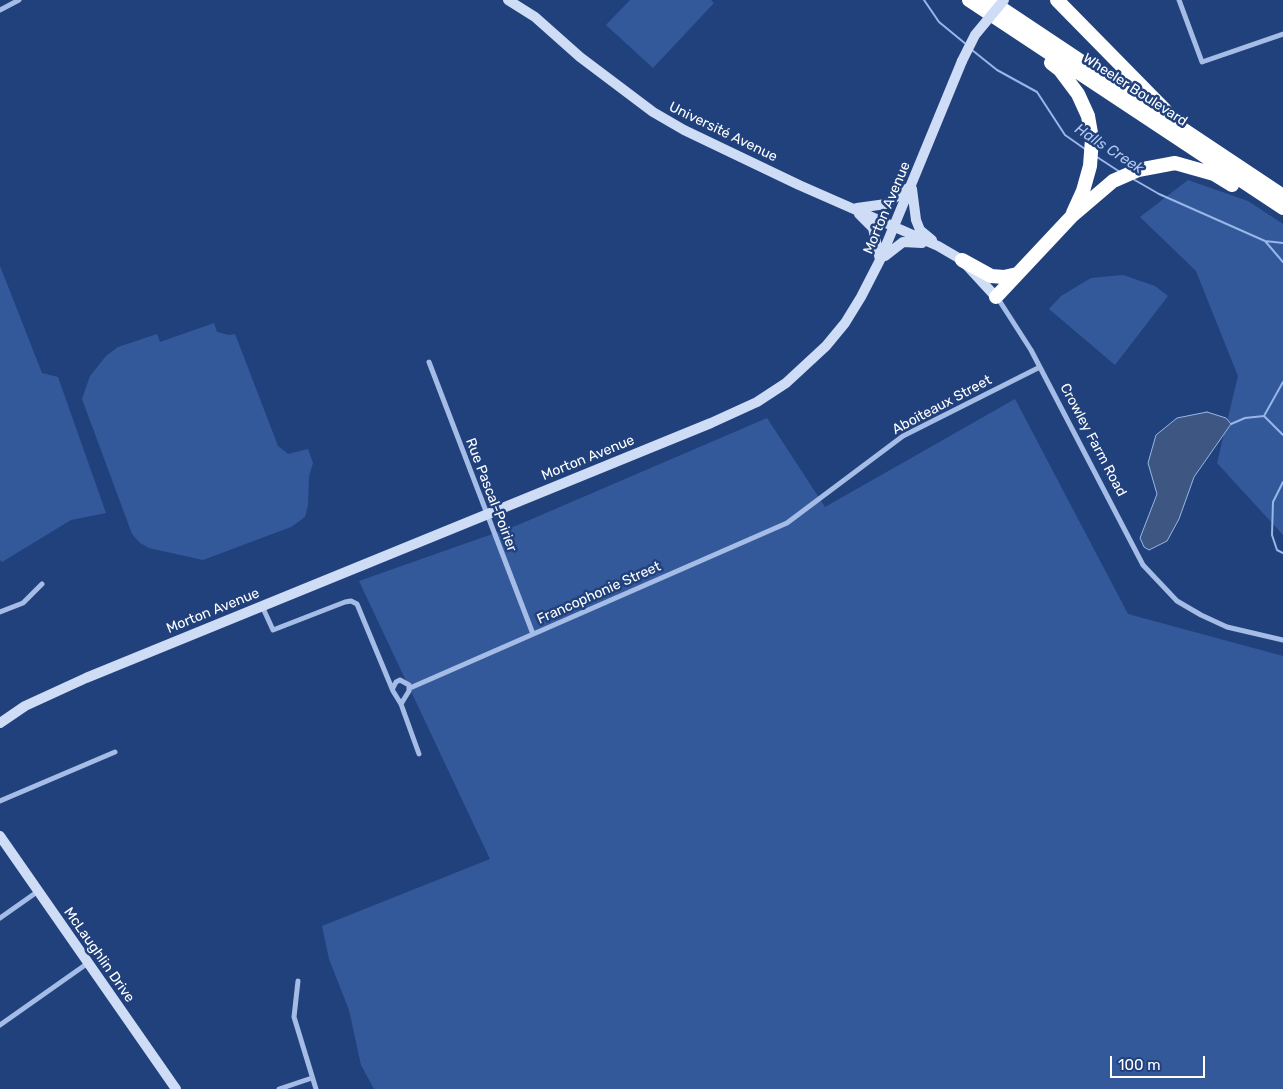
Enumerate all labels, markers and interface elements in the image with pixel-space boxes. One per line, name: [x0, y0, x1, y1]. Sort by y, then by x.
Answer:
street label: Wheeler Boulevard: [1080, 50, 1190, 130]
street label: Université Avenue: [666, 98, 780, 166]
water label: Halls Creek: [1071, 120, 1147, 178]
street label: Morton Avenue: [860, 159, 914, 257]
street label: Aboiteaux Street: [889, 372, 995, 438]
street label: Crowley Farm Road: [1056, 381, 1130, 499]
street label: Morton Avenue: [539, 432, 637, 484]
street label: Rue Pascal-Poirier: [462, 436, 520, 554]
street label: Francophonie Street: [535, 558, 663, 628]
street label: Morton Avenue: [164, 585, 262, 637]
street label: McLaughlin Drive: [60, 904, 138, 1006]
scale bar: [1113, 1046, 1208, 1078]
text: 100 m: [1118, 1056, 1160, 1074]

